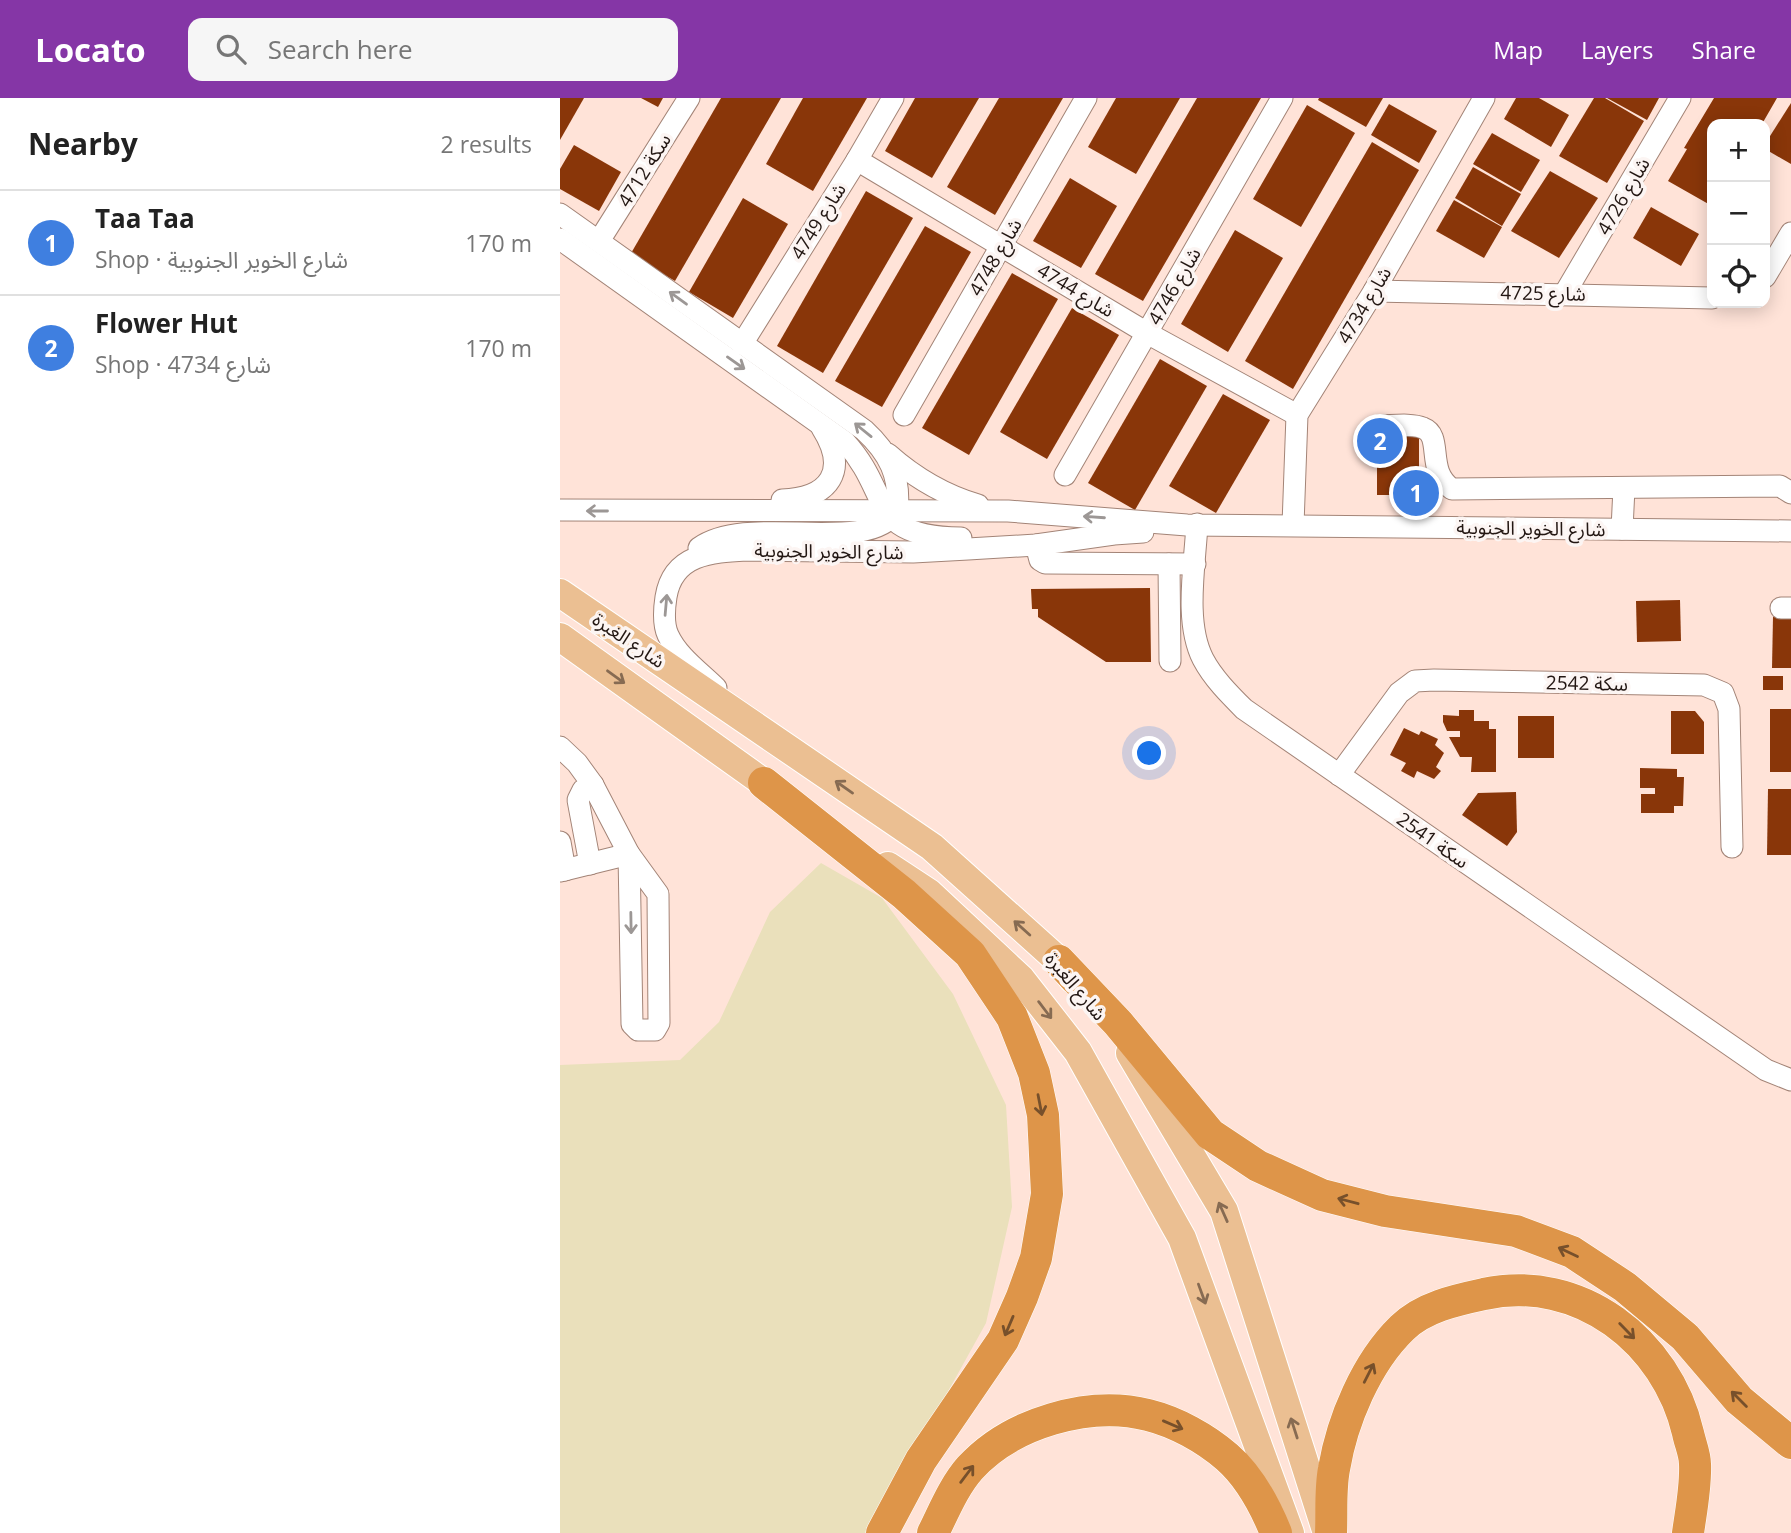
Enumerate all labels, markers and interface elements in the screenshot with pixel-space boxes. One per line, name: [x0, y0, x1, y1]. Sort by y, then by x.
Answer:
search box: [188, 18, 678, 81]
text: Locato: [35, 27, 146, 72]
icon: search: [212, 30, 250, 68]
text: Search here: [268, 31, 413, 67]
text: Map: [1493, 33, 1543, 66]
text: Layers: [1581, 33, 1654, 66]
text: Share: [1692, 33, 1756, 66]
map controls: [1707, 119, 1770, 308]
button: +: [1707, 119, 1770, 182]
text: Nearby: [28, 123, 138, 164]
text: 2 results: [441, 128, 532, 160]
street label: سكة 4712: [611, 128, 677, 212]
street label: 4726 شارع: [1590, 153, 1656, 240]
street label: 4749 شارع: [784, 178, 853, 265]
button: −: [1707, 182, 1770, 245]
text: Taa Taa: [95, 200, 195, 236]
street label: 4748 شارع: [962, 214, 1028, 301]
text: 1: [44, 227, 58, 259]
text: 170 m: [465, 227, 532, 259]
text: Shop · شارع الخوير الجنوبية: [95, 243, 348, 275]
street label: 4746 شارع: [1141, 243, 1207, 330]
button: locate: [1707, 245, 1770, 308]
street label: 4744 شارع: [1032, 257, 1119, 324]
street label: 4734 شارع: [1331, 262, 1398, 349]
street label: 4725 شارع: [1500, 279, 1586, 308]
one-way arrow: [669, 291, 688, 305]
text: Flower Hut: [95, 305, 238, 341]
text: 2: [44, 332, 58, 364]
text: 170 m: [465, 332, 532, 364]
text: Shop · 4734 شارع: [95, 348, 271, 380]
one-way arrow: [726, 356, 745, 370]
pin: 2: [1357, 415, 1403, 467]
one-way arrow: [855, 422, 873, 438]
pin: 1: [1393, 467, 1439, 519]
one-way arrow: [585, 504, 608, 518]
one-way arrow: [1083, 510, 1106, 523]
street label: شارع الخوير الجنوبية: [1456, 514, 1606, 543]
street label: شارع الخوير الجنوبية: [754, 537, 904, 566]
one-way arrow: [659, 594, 672, 617]
street label: شارع الغبرة: [587, 606, 670, 675]
one-way arrow: [606, 669, 625, 684]
street label: سكة 2542: [1546, 669, 1628, 697]
your location: [1132, 736, 1166, 770]
one-way arrow: [835, 780, 855, 794]
street label: سكة 2541: [1392, 806, 1474, 874]
one-way arrow: [624, 911, 637, 934]
one-way arrow: [1014, 920, 1032, 936]
street label: شارع الغبرة: [1039, 946, 1112, 1027]
one-way arrow: [1038, 1000, 1053, 1019]
one-way arrow: [1034, 1093, 1048, 1116]
one-way arrow: [1337, 1194, 1359, 1207]
one-way arrow: [1216, 1202, 1229, 1223]
one-way arrow: [1558, 1245, 1579, 1258]
one-way arrow: [1197, 1282, 1210, 1304]
one-way arrow: [1002, 1315, 1015, 1336]
one-way arrow: [1618, 1323, 1635, 1340]
one-way arrow: [1362, 1364, 1376, 1384]
one-way arrow: [1731, 1391, 1748, 1408]
one-way arrow: [1287, 1417, 1300, 1439]
one-way arrow: [1162, 1419, 1184, 1432]
one-way arrow: [960, 1465, 974, 1484]

